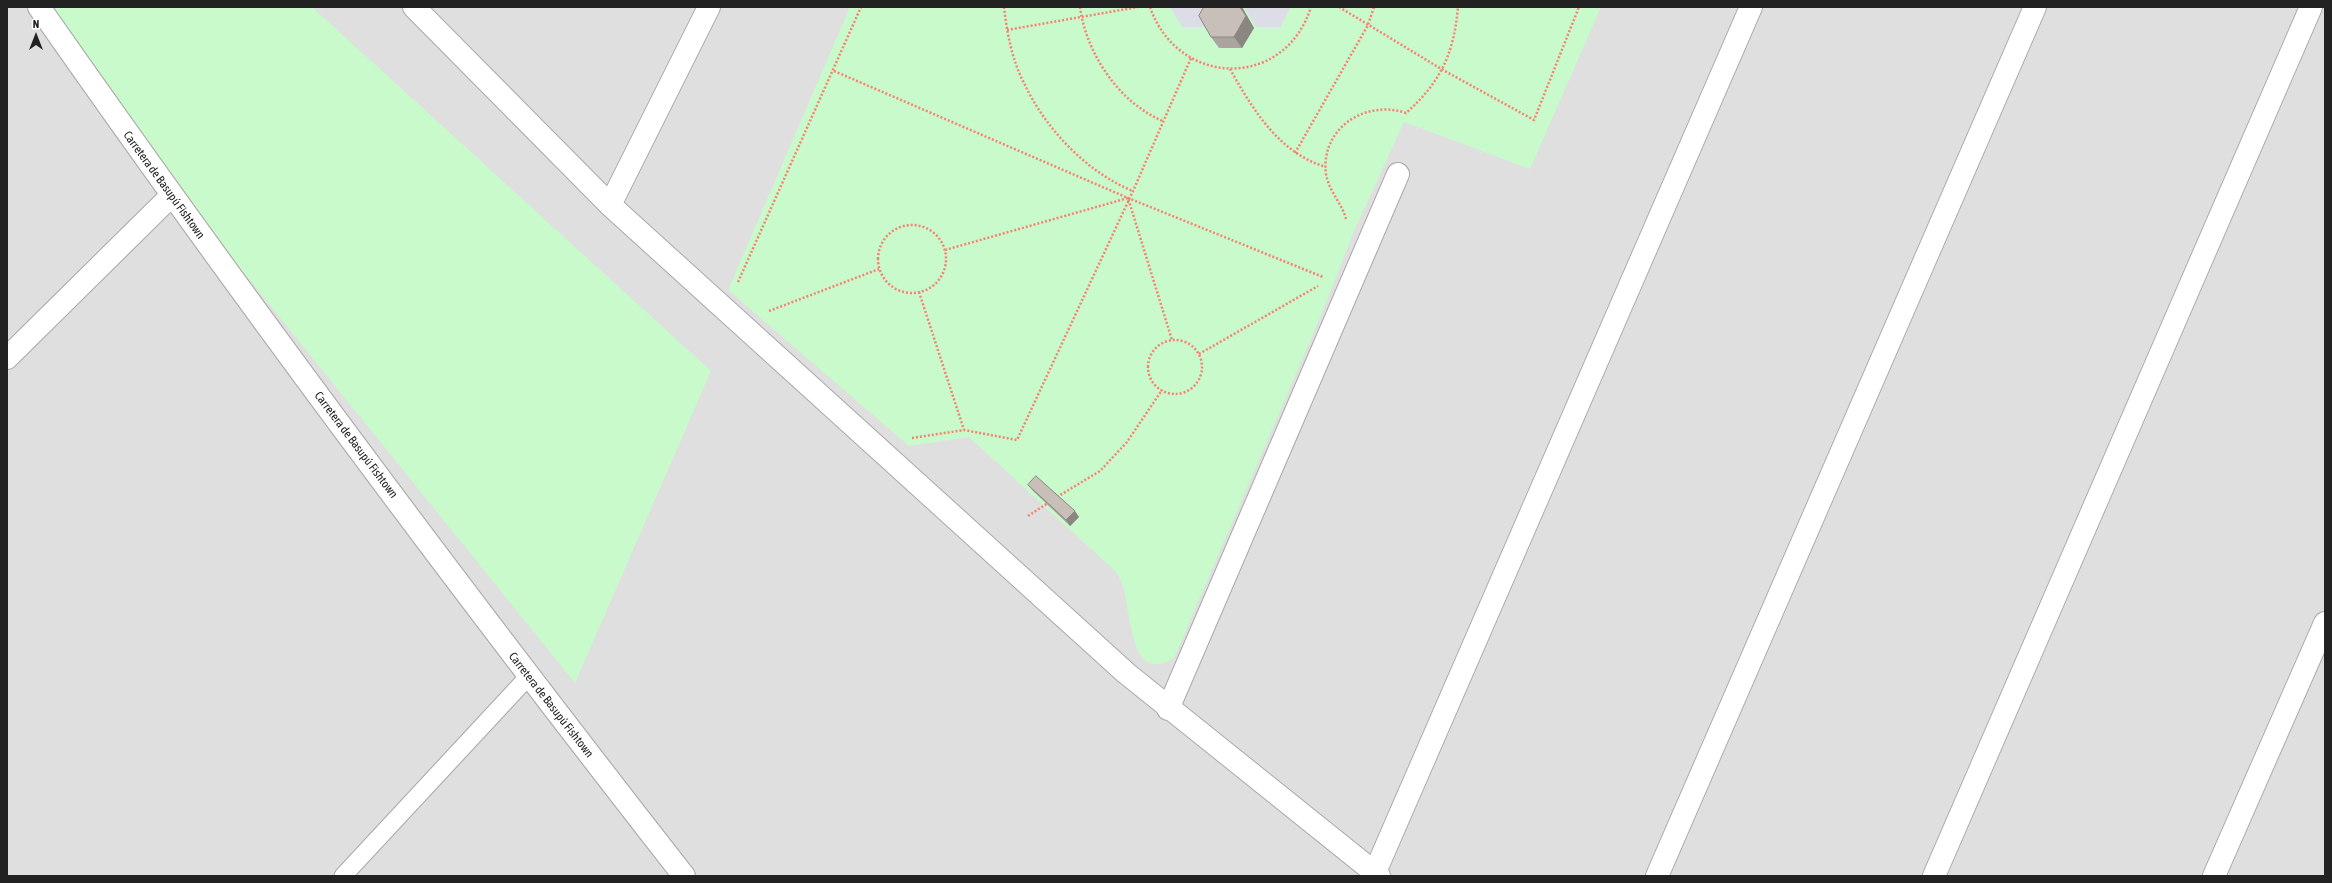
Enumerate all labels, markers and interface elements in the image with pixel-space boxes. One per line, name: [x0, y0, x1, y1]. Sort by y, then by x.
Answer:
north arrow: [16, 16, 56, 56]
text: N: [33, 18, 39, 30]
street label: Carretera de Basupú Fishtown: [120, 128, 208, 242]
street label: Carretera de Basupú Fishtown: [311, 389, 401, 501]
street label: Carretera de Basupú Fishtown: [505, 650, 597, 760]

